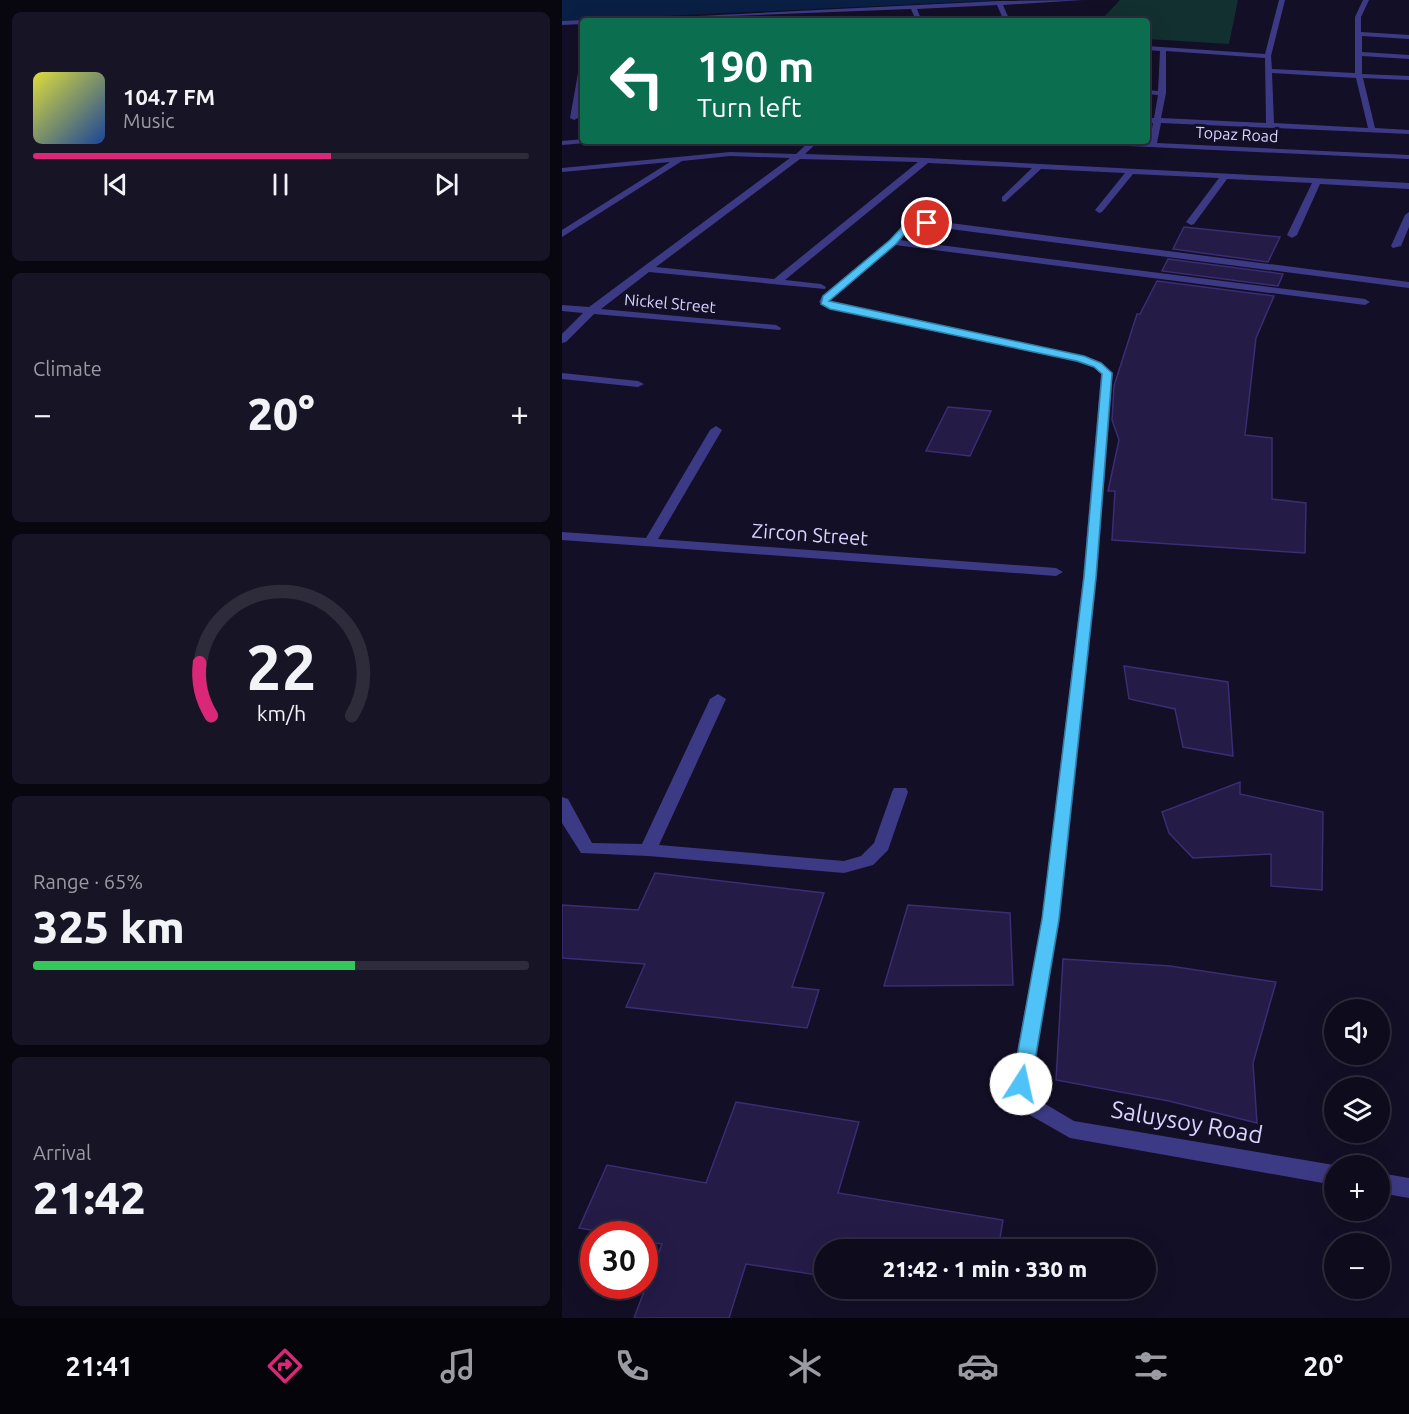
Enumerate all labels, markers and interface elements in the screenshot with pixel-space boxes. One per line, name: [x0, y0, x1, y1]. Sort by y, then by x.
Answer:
icon: left: [598, 42, 676, 120]
text: 190 m: [697, 43, 814, 90]
text: 104.7 FM: [123, 84, 215, 109]
text: Turn left: [697, 92, 801, 122]
text: Music: [123, 109, 175, 132]
street label: Topaz Road: [1195, 123, 1279, 145]
icon: previous: [99, 168, 132, 201]
icon: pause: [264, 168, 297, 201]
icon: next: [430, 168, 463, 201]
pin: [901, 197, 952, 248]
icon: arrive: [910, 206, 943, 239]
street label: Nickel Street: [623, 290, 717, 316]
text: Climate: [33, 357, 102, 380]
text: 20°: [247, 388, 315, 439]
text: −: [33, 395, 52, 432]
text: +: [510, 395, 529, 432]
street label: Zircon Street: [751, 518, 869, 550]
text: 22: [246, 632, 316, 702]
text: km/h: [256, 701, 306, 725]
text: Range · 65%: [33, 870, 143, 893]
text: 325 km: [33, 901, 185, 952]
map controls: [1324, 999, 1390, 1299]
button: sound: [1324, 999, 1390, 1065]
position arrow: [989, 1052, 1053, 1116]
button: layers: [1324, 1077, 1390, 1143]
street label: Saluysoy Road: [1109, 1095, 1265, 1149]
text: Arrival: [33, 1141, 91, 1164]
button: +: [1324, 1155, 1390, 1221]
text: 21:42: [33, 1172, 146, 1223]
speed limit sign: 30: [580, 1221, 658, 1299]
button: −: [1324, 1233, 1390, 1299]
text: 21:42 · 1 min · 330 m: [883, 1256, 1087, 1281]
icon: directions: [264, 1345, 306, 1387]
icon: music: [437, 1345, 479, 1387]
icon: phone: [611, 1345, 653, 1387]
icon: climate: [784, 1345, 826, 1387]
icon: car: [957, 1345, 999, 1387]
icon: filters: [1130, 1345, 1172, 1387]
text: 21:41: [66, 1351, 133, 1381]
text: 20°: [1303, 1351, 1343, 1381]

